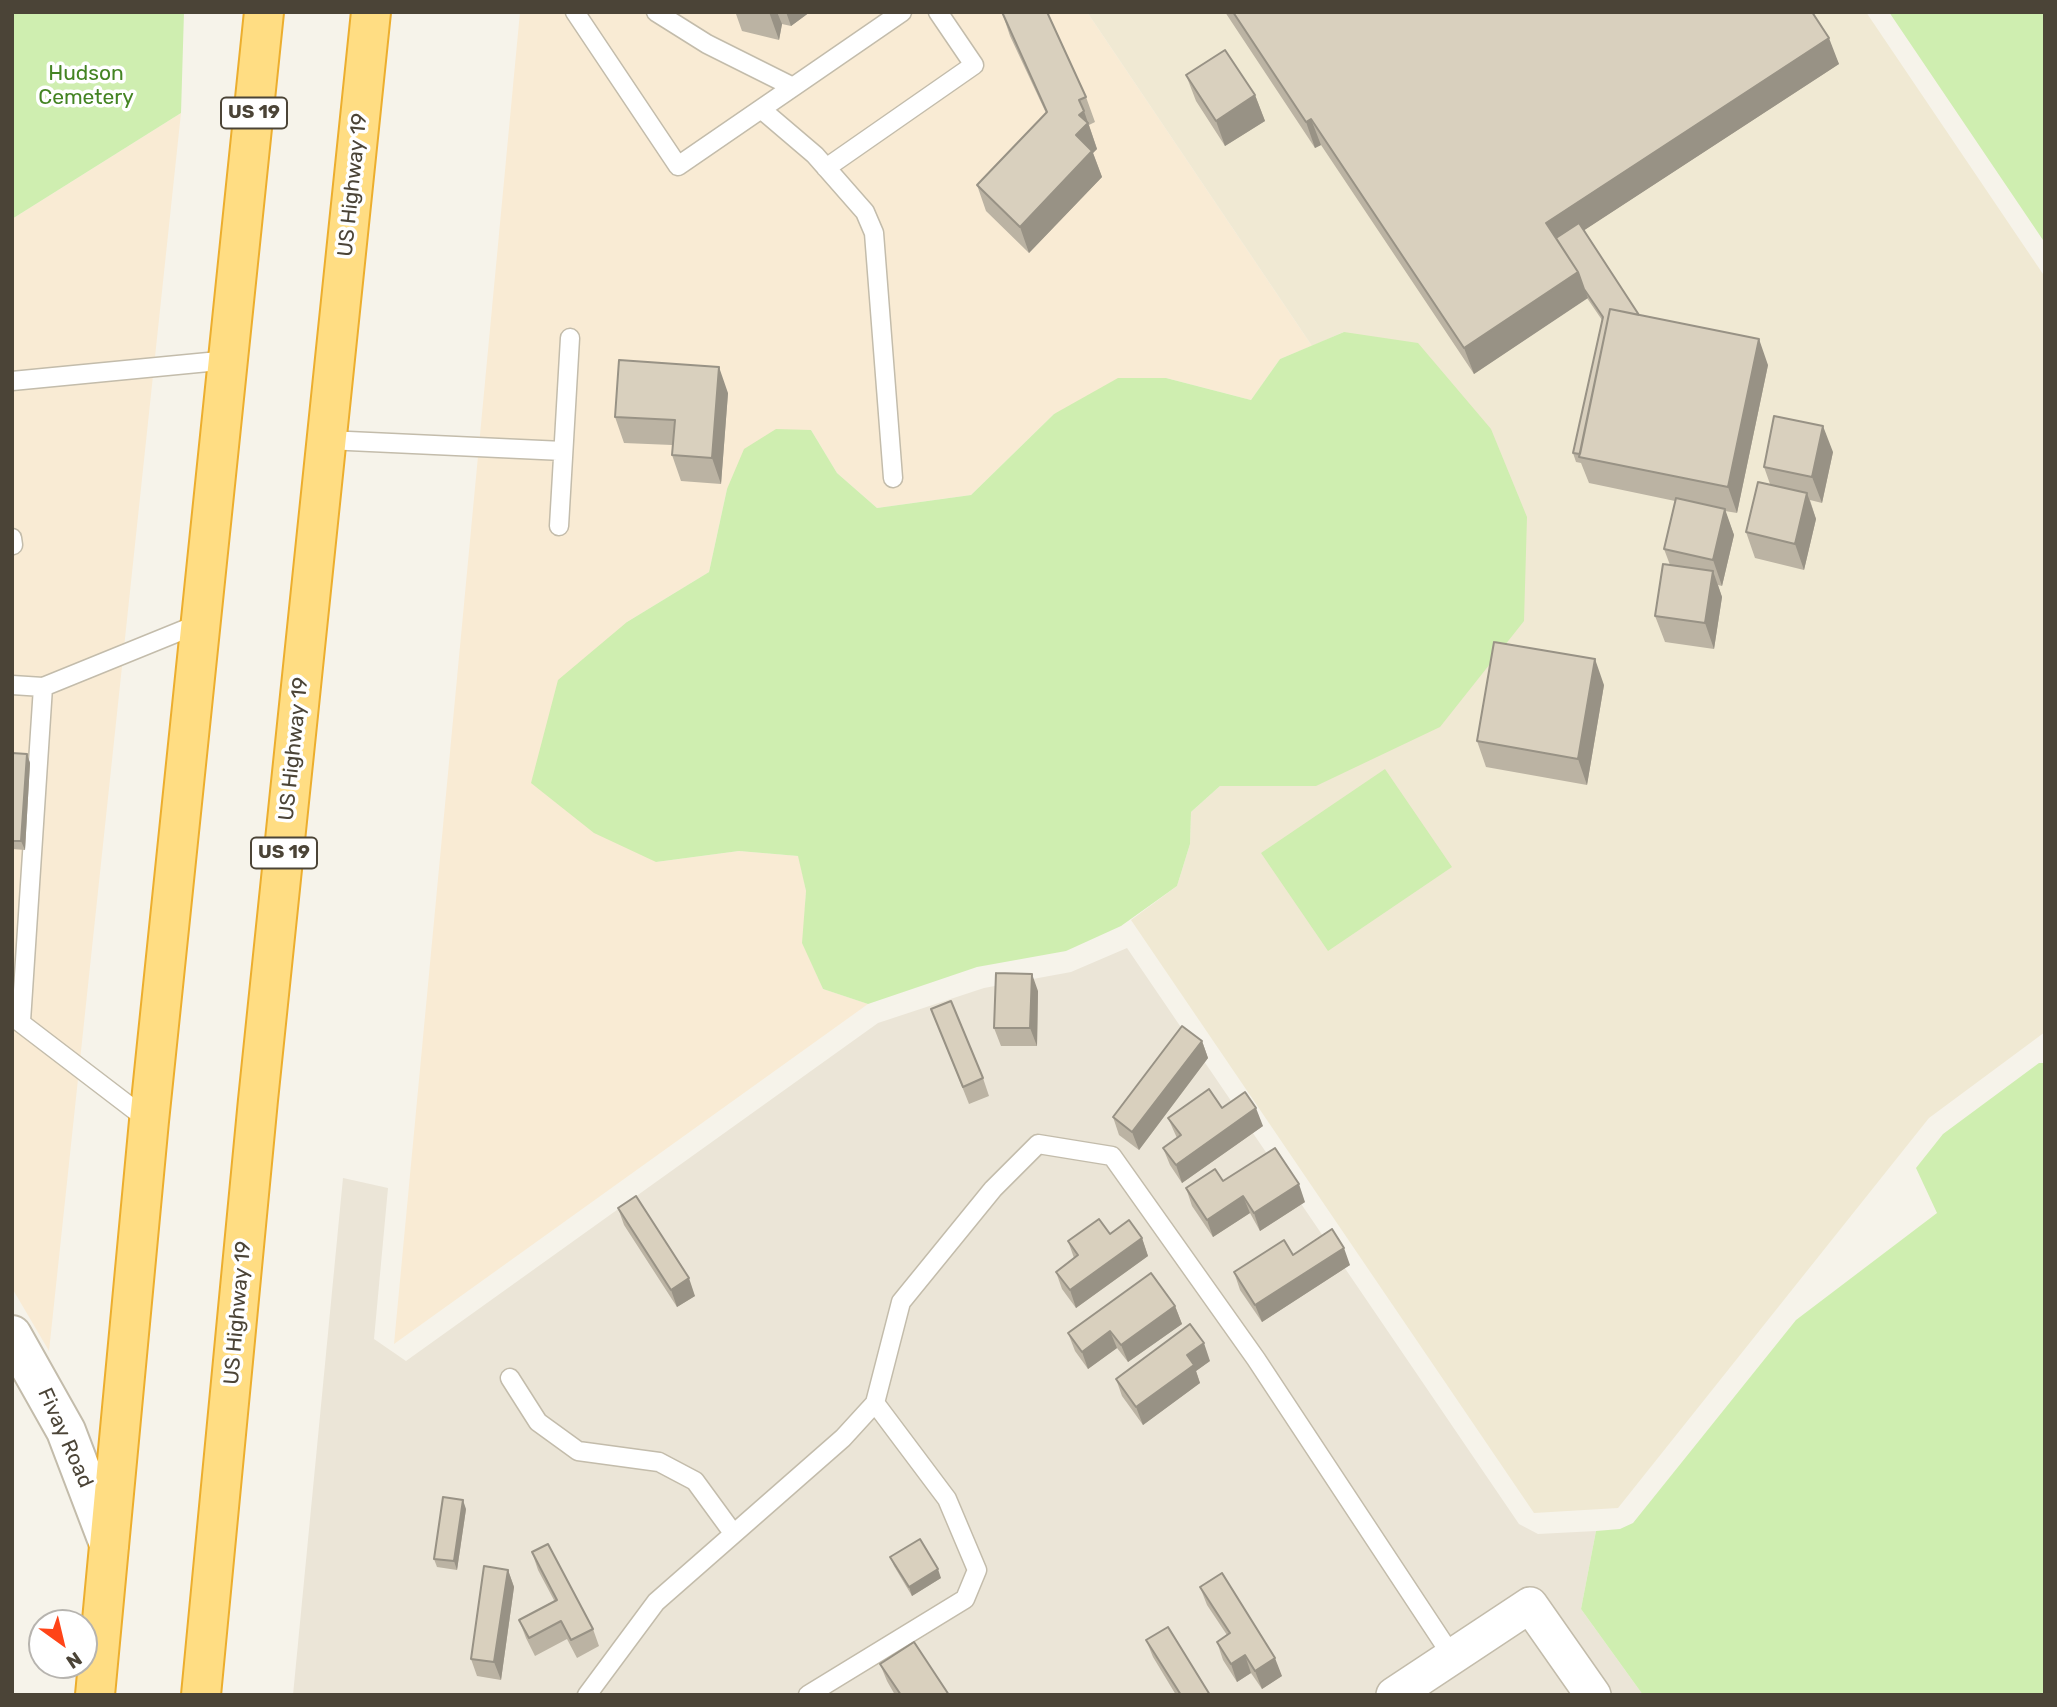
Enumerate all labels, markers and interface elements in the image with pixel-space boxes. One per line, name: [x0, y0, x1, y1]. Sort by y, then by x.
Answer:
park label: Hudson Cemetery: [38, 61, 134, 111]
road number: US 19: [221, 97, 287, 128]
street label: US Highway 19: [333, 112, 373, 258]
street label: US Highway 19: [274, 676, 314, 822]
road number: US 19: [251, 838, 317, 868]
street label: US Highway 19: [219, 1240, 257, 1386]
street label: Fivay Road: [32, 1384, 98, 1492]
north arrow: [28, 1609, 98, 1679]
text: N: [62, 1647, 86, 1674]

